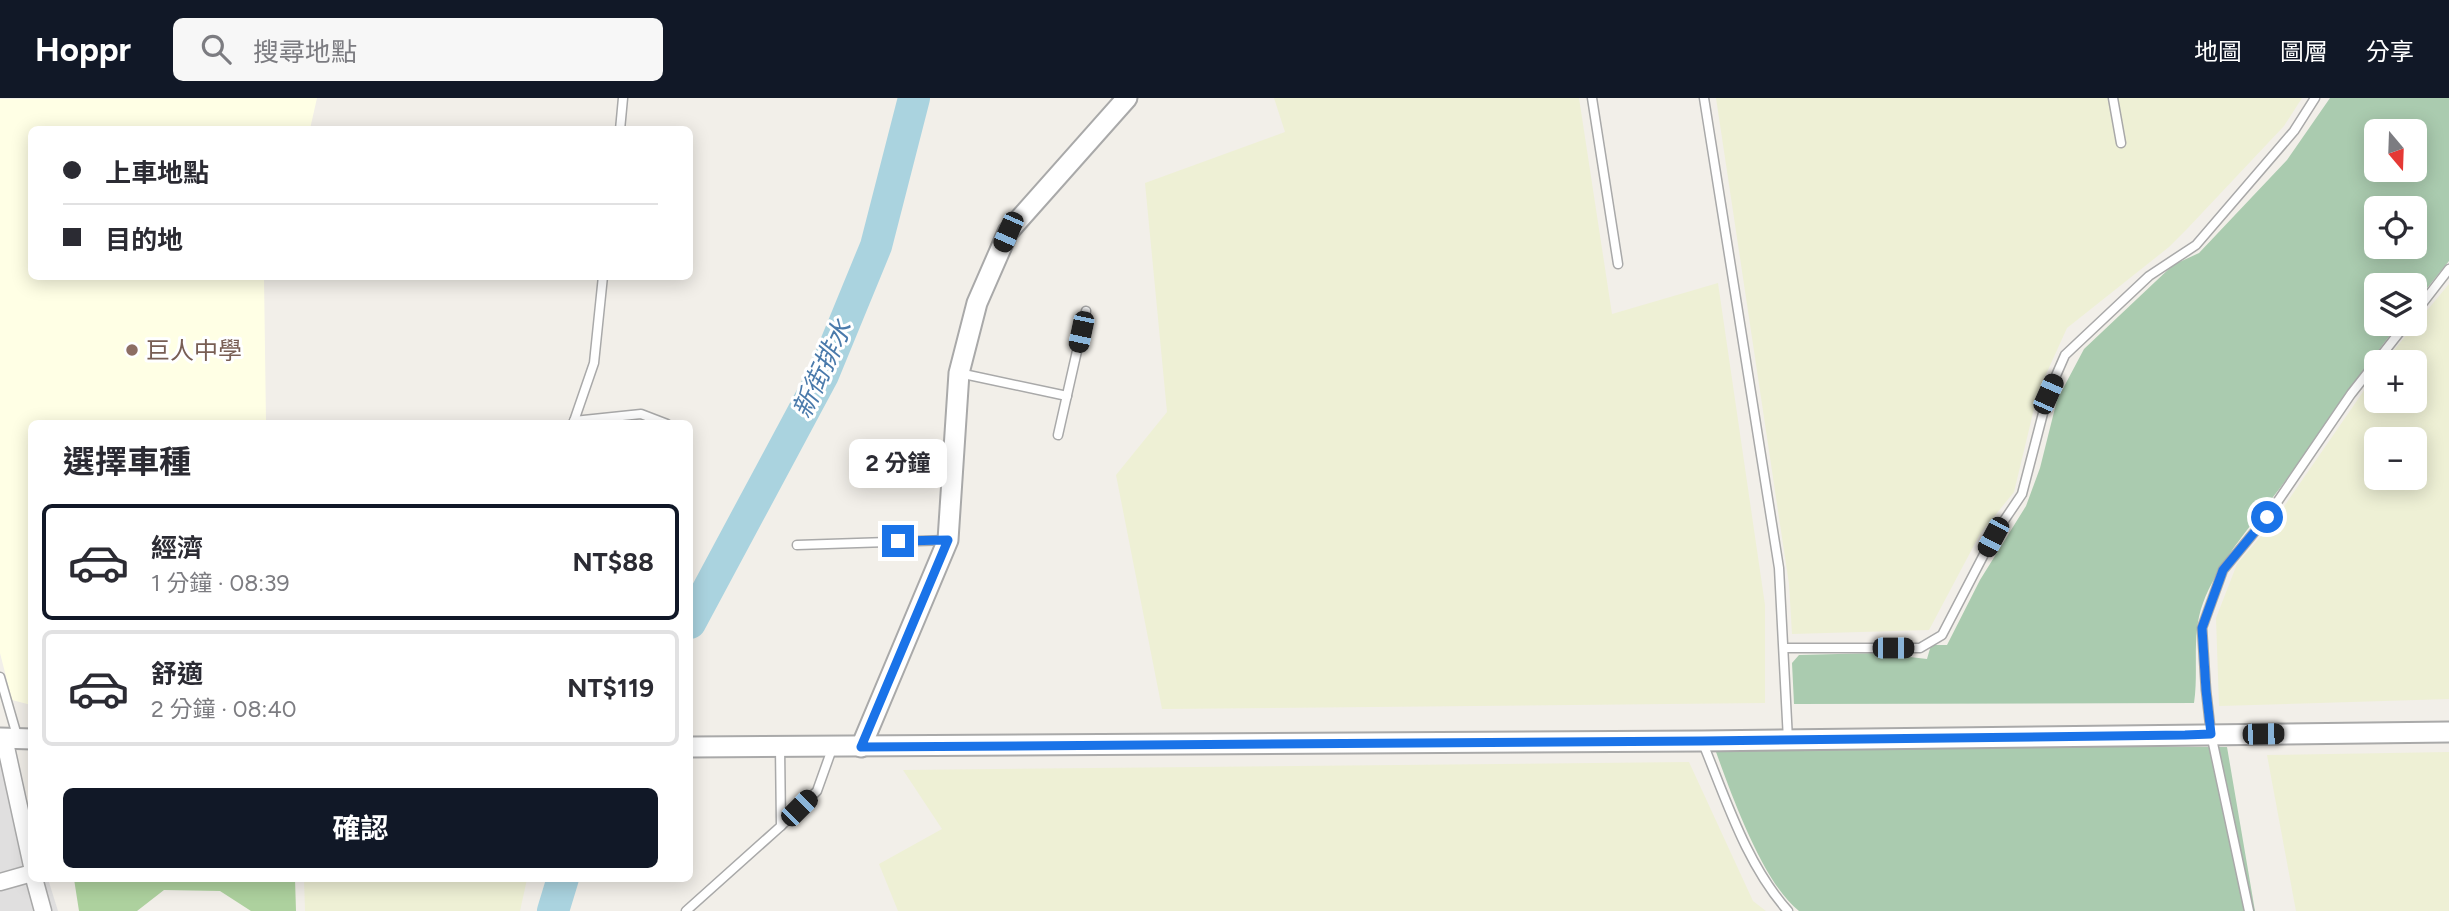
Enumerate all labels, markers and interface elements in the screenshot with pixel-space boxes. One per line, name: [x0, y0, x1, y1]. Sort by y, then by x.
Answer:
search box: [173, 18, 663, 81]
text: Hoppr: [35, 30, 131, 69]
icon: search: [197, 30, 235, 68]
text: 搜尋地點: [253, 36, 357, 68]
text: 地圖: [2194, 37, 2242, 66]
text: 圖層: [2280, 37, 2328, 66]
text: 分享: [2366, 37, 2414, 66]
north arrow: [2364, 119, 2427, 182]
map controls: [2364, 119, 2427, 490]
text: 上車地點: [105, 157, 209, 189]
button: locate: [2364, 196, 2427, 259]
car: [990, 209, 1027, 255]
text: 目的地: [105, 224, 183, 256]
button: layers: [2364, 273, 2427, 336]
car: [1067, 309, 1096, 355]
water label: 新街排水: [786, 314, 859, 423]
place label: 巨人中學: [146, 336, 242, 365]
marker: 巨人中學: [124, 342, 140, 358]
button: +: [2364, 350, 2427, 413]
car: [2030, 371, 2067, 417]
button: −: [2364, 427, 2427, 490]
callout: 2 分鐘: [849, 440, 947, 488]
text: 選擇車種: [63, 443, 191, 481]
text: 2 分鐘: [866, 449, 930, 477]
route start: [2251, 501, 2283, 533]
car: [1974, 514, 2013, 560]
route end: [882, 525, 914, 557]
icon: car: [67, 531, 130, 594]
text: 經濟: [151, 532, 203, 564]
text: NT$88: [572, 546, 654, 578]
text: 1 分鐘 · 08:39: [151, 569, 290, 597]
car: [1873, 638, 1915, 659]
icon: car: [67, 657, 130, 720]
text: 舒適: [151, 658, 203, 690]
text: NT$119: [567, 672, 654, 704]
text: 2 分鐘 · 08:40: [151, 695, 296, 723]
car: [2242, 723, 2285, 745]
car: [777, 786, 822, 830]
button: 確認: [63, 788, 658, 868]

